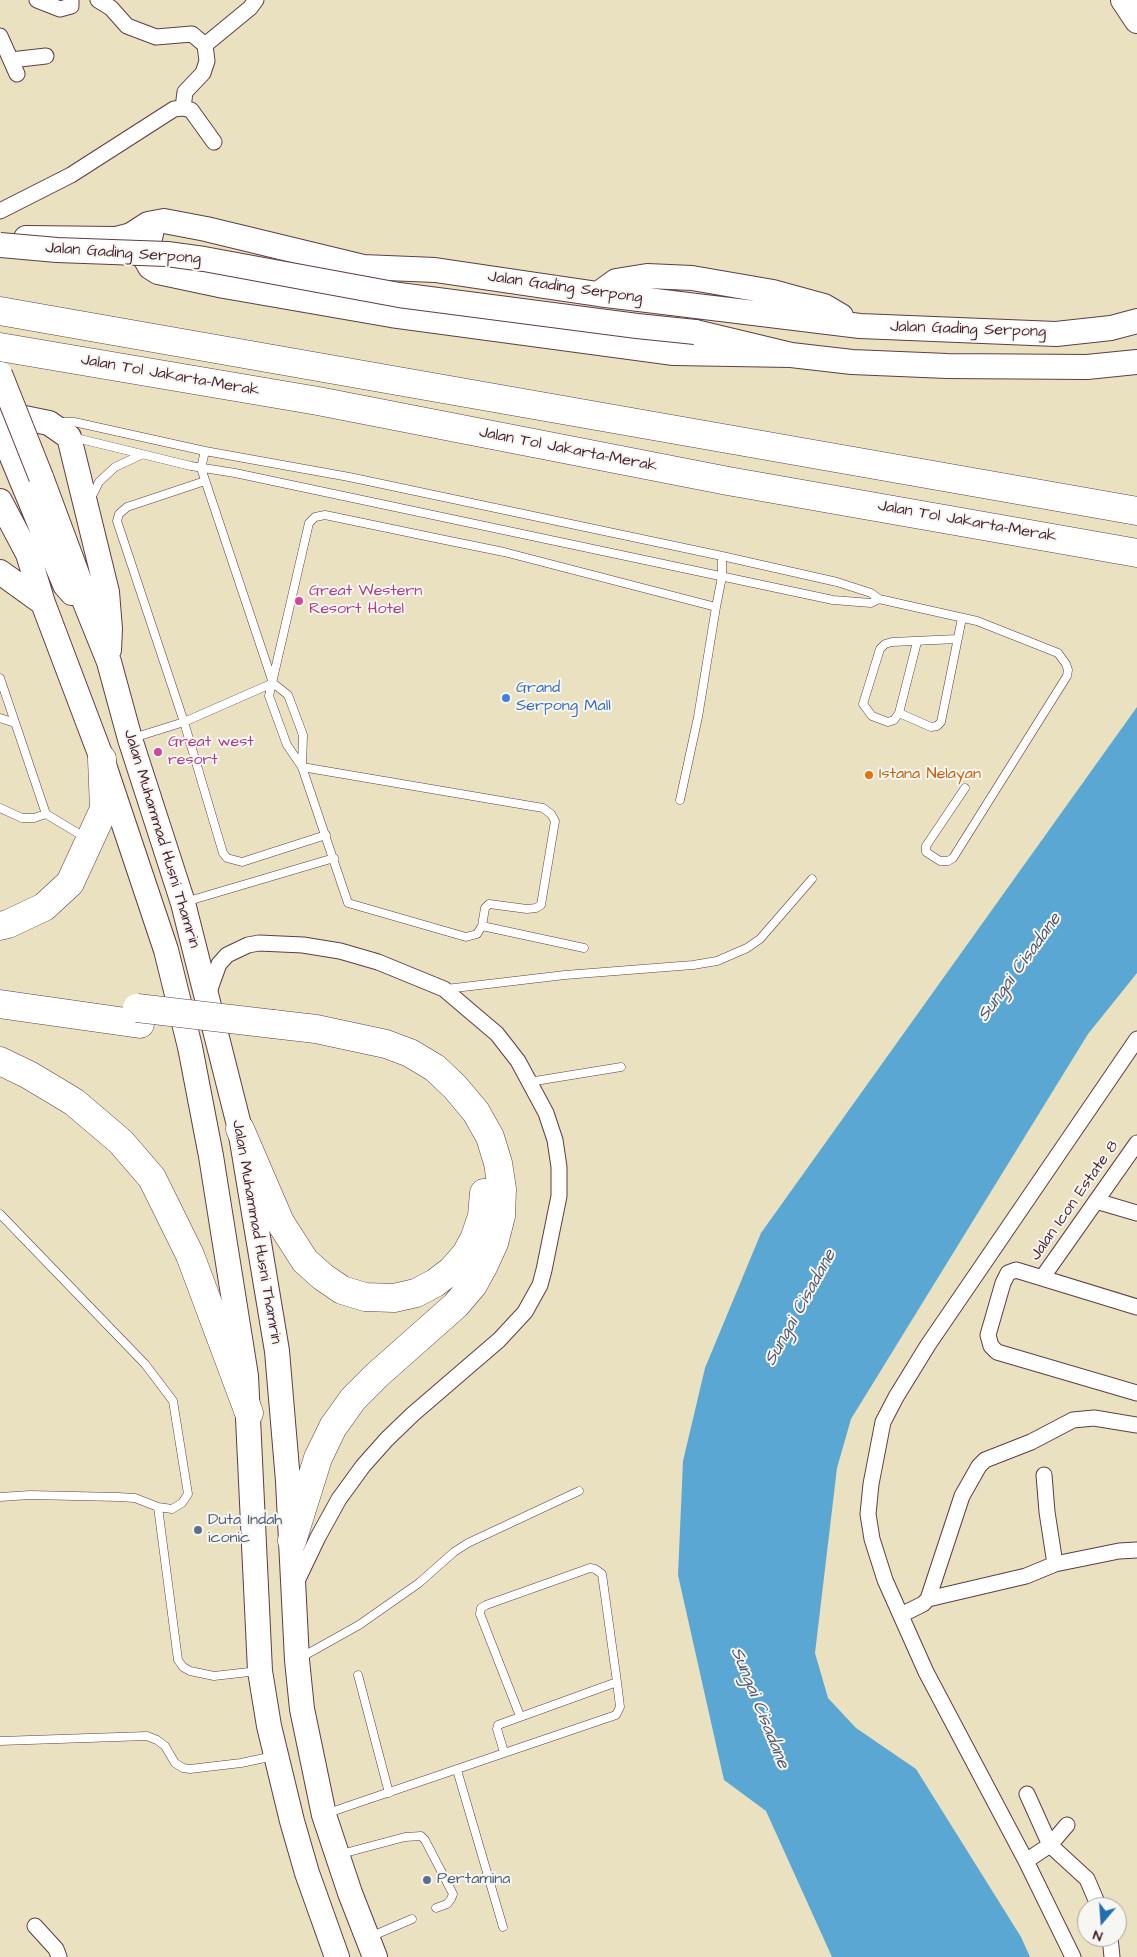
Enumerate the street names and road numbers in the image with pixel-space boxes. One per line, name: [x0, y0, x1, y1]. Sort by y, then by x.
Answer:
street label: Jalan Gading Serpong: [44, 239, 202, 269]
street label: Jalan Gading Serpong: [486, 268, 644, 308]
street label: Jalan Gading Serpong: [890, 318, 1046, 342]
street label: Jalan Tol Jakarta–Merak: [79, 351, 261, 401]
street label: Jalan Tol Jakarta–Merak: [477, 423, 659, 477]
street label: Jalan Tol Jakarta–Merak: [876, 497, 1058, 547]
street label: Jalan Muhammad Husni Thamrin: [119, 728, 203, 950]
street label: Jalan Muhammad Husni Thamrin: [227, 1118, 285, 1346]
street label: Jalan Icon Estate 8: [1027, 1137, 1123, 1265]

